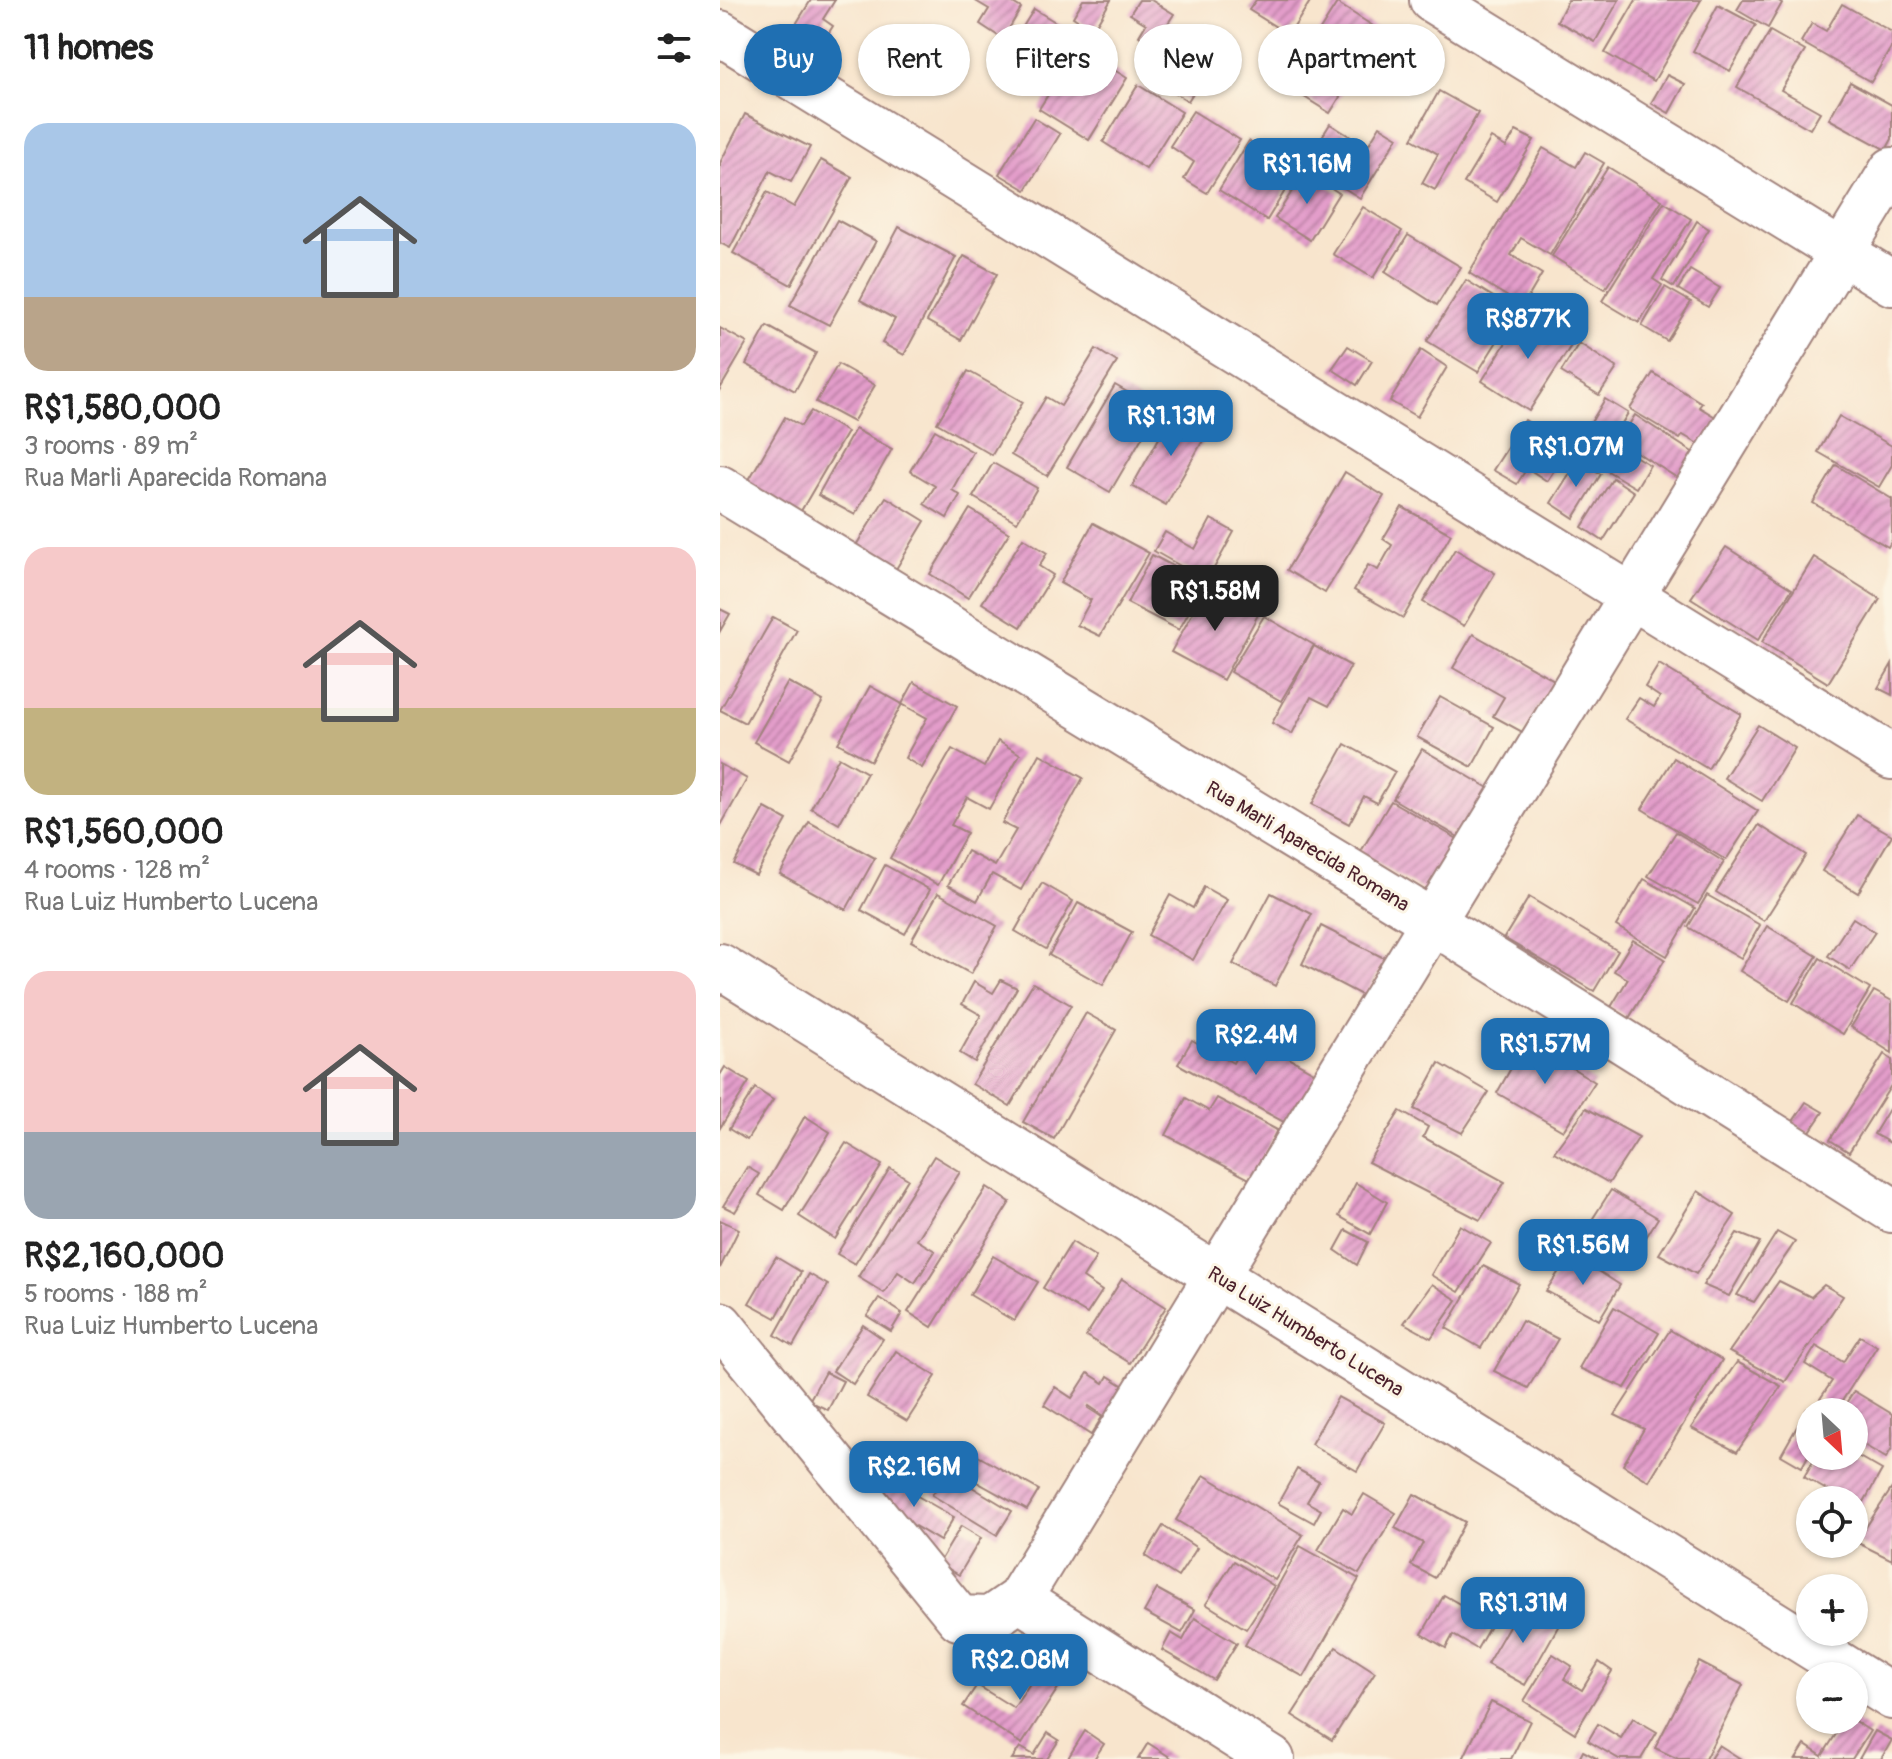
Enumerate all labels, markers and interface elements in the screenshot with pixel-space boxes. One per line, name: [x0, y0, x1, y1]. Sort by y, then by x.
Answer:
chip: Buy: [744, 24, 842, 96]
chip: Rent: [858, 24, 970, 96]
chip: Filters: [986, 24, 1118, 96]
chip: New: [1134, 24, 1242, 96]
chip: Apartment: [1258, 24, 1445, 96]
icon: filters: [652, 26, 696, 70]
text: 11 homes: [24, 27, 153, 70]
pin: R$1.16M: [1233, 138, 1381, 206]
text: R$1.16M: [1262, 148, 1352, 180]
icon: home: [288, 175, 432, 319]
pin: R$877K: [1463, 293, 1593, 361]
text: R$877K: [1485, 303, 1571, 335]
text: R$1,580,000: [24, 387, 221, 430]
pin: R$1.13M: [1097, 390, 1245, 458]
text: R$1.13M: [1127, 400, 1215, 432]
pin: R$1.07M: [1502, 421, 1650, 489]
text: 3 rooms · 89 m²: [24, 430, 198, 462]
text: R$1.07M: [1528, 431, 1624, 463]
text: Rua Marli Aparecida Romana: [24, 462, 327, 494]
pin: R$1.58M: [1141, 565, 1289, 633]
text: R$1.58M: [1170, 575, 1260, 607]
icon: home: [288, 599, 432, 743]
street label: Rua Marli Aparecida Romana: [1201, 776, 1414, 917]
text: R$1,560,000: [24, 811, 224, 854]
text: 4 rooms · 128 m²: [24, 854, 210, 886]
text: Rua Luiz Humberto Lucena: [24, 886, 318, 918]
pin: R$2.4M: [1191, 1009, 1321, 1077]
pin: R$1.57M: [1471, 1018, 1619, 1086]
text: R$2.4M: [1214, 1019, 1298, 1051]
icon: home: [288, 1023, 432, 1167]
text: R$1.57M: [1499, 1028, 1591, 1060]
pin: R$1.56M: [1509, 1219, 1657, 1287]
text: R$1.56M: [1537, 1229, 1629, 1261]
text: R$2,160,000: [24, 1235, 224, 1278]
street label: Rua Luiz Humberto Lucena: [1203, 1261, 1408, 1402]
text: 5 rooms · 188 m²: [24, 1278, 208, 1310]
text: Rua Luiz Humberto Lucena: [24, 1310, 318, 1342]
north arrow: [1796, 1398, 1868, 1470]
map controls: [1796, 1398, 1868, 1734]
pin: R$2.16M: [840, 1441, 988, 1509]
text: R$2.16M: [867, 1451, 961, 1483]
button: locate: [1796, 1486, 1868, 1558]
button: +: [1796, 1574, 1868, 1646]
pin: R$1.31M: [1449, 1577, 1597, 1645]
text: R$1.31M: [1479, 1587, 1567, 1619]
pin: R$2.08M: [946, 1634, 1094, 1702]
text: R$2.08M: [971, 1644, 1069, 1676]
button: −: [1796, 1662, 1868, 1734]

